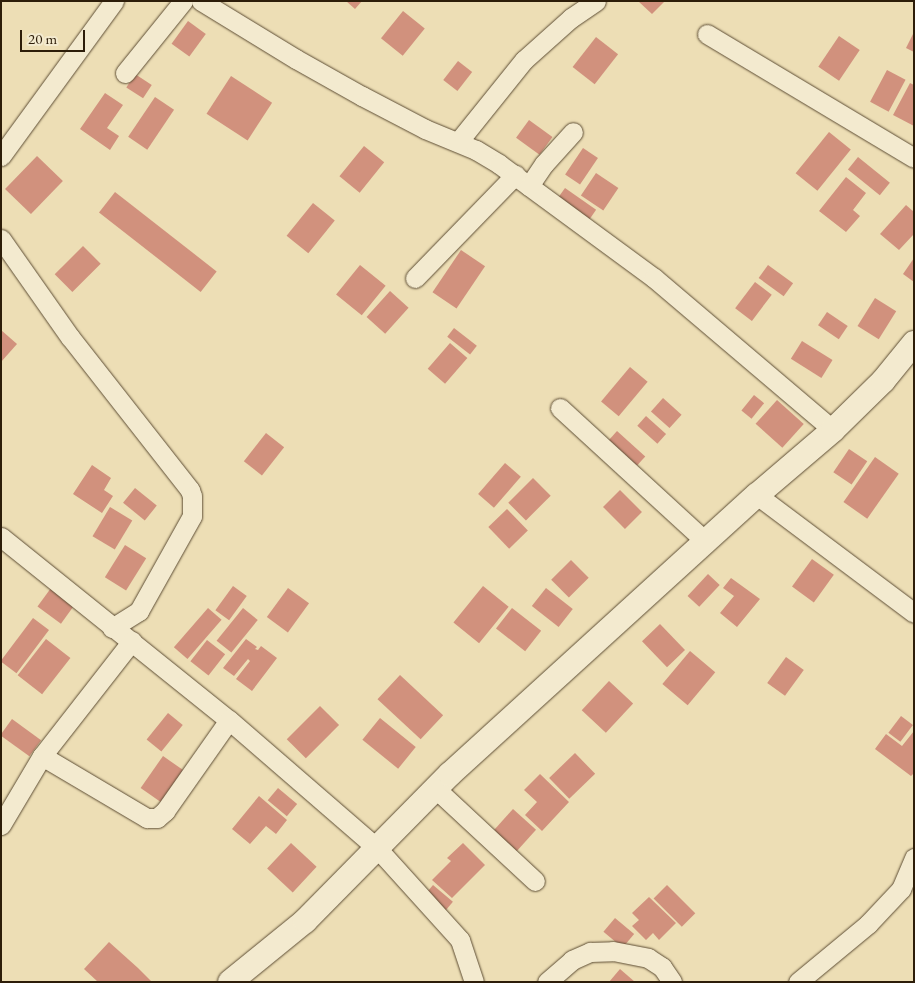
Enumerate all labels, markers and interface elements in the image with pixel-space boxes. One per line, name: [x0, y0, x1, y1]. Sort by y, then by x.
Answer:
scale bar: [22, 20, 88, 52]
text: 20 m: [28, 29, 57, 48]

